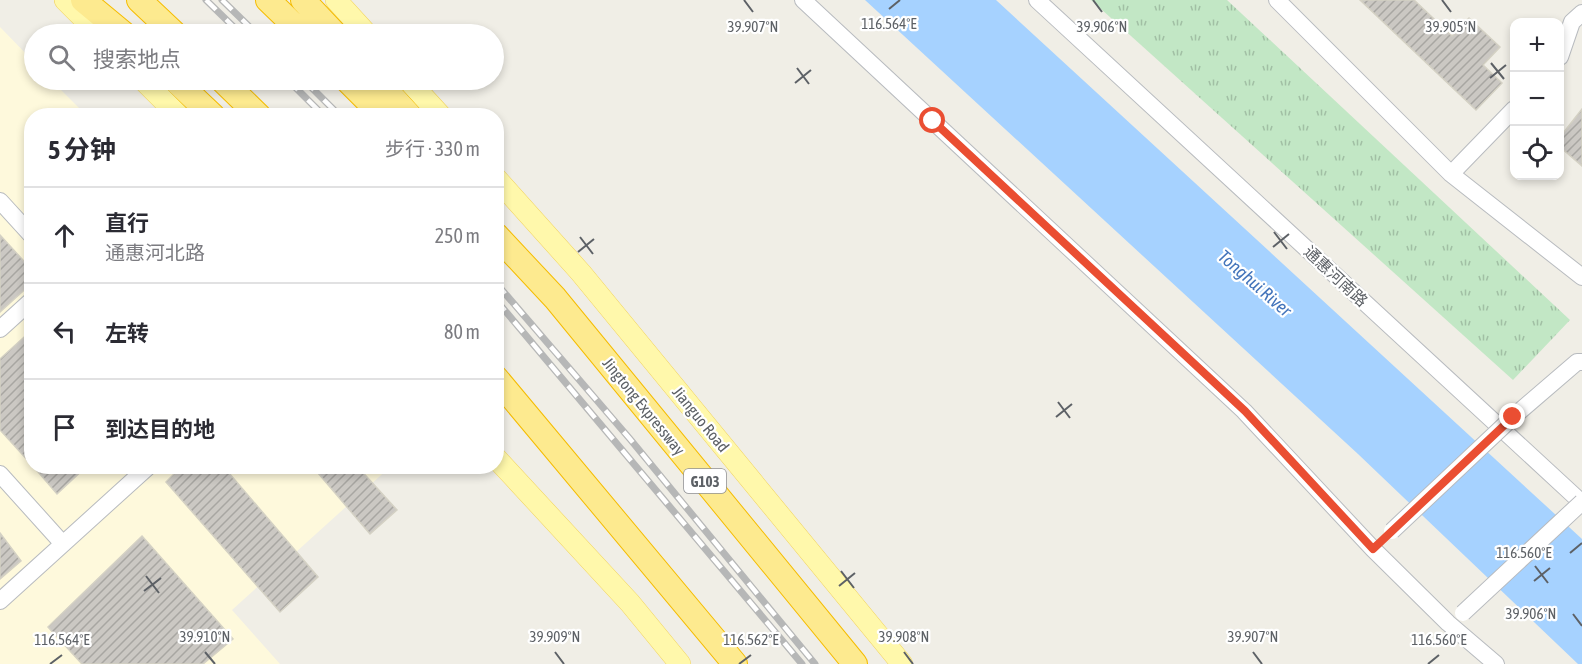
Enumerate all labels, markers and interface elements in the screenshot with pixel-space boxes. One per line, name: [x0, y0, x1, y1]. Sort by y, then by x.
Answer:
text: 116.564°E: [861, 15, 917, 32]
text: 39.907°N: [728, 18, 778, 35]
text: 39.906°N: [1077, 18, 1127, 35]
text: 39.905°N: [1426, 18, 1476, 35]
map controls: [1510, 18, 1564, 180]
button: +: [1510, 18, 1564, 72]
search box: [24, 24, 504, 90]
icon: search: [45, 41, 78, 74]
text: 搜索地点: [93, 46, 181, 72]
button: −: [1510, 72, 1564, 126]
route start: [919, 107, 945, 133]
button: locate: [1510, 126, 1564, 180]
text: 5 分钟: [48, 135, 116, 165]
text: 步行 · 330 m: [385, 137, 480, 160]
text: 直行: [105, 210, 149, 236]
icon: ahead: [48, 219, 81, 252]
text: 250 m: [435, 224, 480, 247]
text: 通惠河北路: [105, 241, 205, 264]
street label: 通惠河南路: [1301, 242, 1371, 310]
water label: Tonghui River: [1214, 245, 1297, 321]
icon: left: [48, 315, 81, 348]
text: 左转: [105, 320, 149, 346]
text: 80 m: [444, 320, 480, 343]
street label: Jingtong Expressway: [599, 354, 689, 459]
street label: Jianguo Road: [668, 383, 733, 456]
route end: [1499, 403, 1525, 429]
icon: arrive: [48, 411, 81, 444]
text: 到达目的地: [105, 416, 215, 442]
road number: G103: [684, 469, 726, 493]
text: 116.560°E: [1496, 544, 1552, 561]
text: 39.906°N: [1506, 605, 1556, 622]
text: 39.910°N: [180, 628, 230, 645]
text: 39.909°N: [530, 628, 580, 645]
text: 39.908°N: [879, 628, 929, 645]
text: 39.907°N: [1228, 628, 1278, 645]
text: 116.564°E: [34, 631, 90, 648]
text: 116.562°E: [723, 631, 779, 648]
text: 116.560°E: [1411, 631, 1467, 648]

